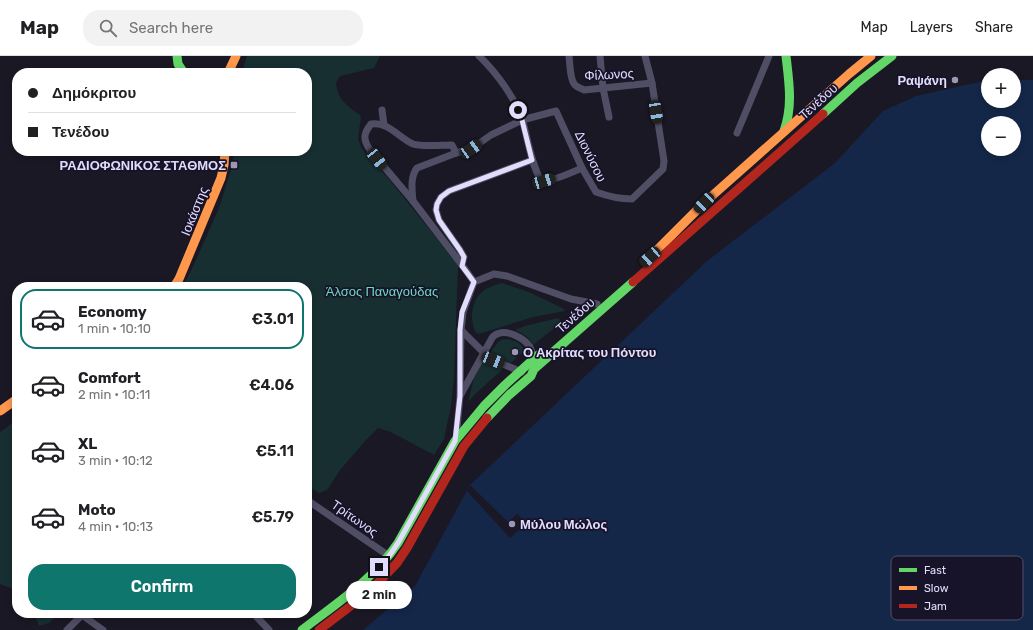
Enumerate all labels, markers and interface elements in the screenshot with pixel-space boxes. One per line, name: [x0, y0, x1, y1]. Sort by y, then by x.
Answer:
search box: [83, 10, 363, 46]
text: Map: [20, 16, 59, 39]
icon: search: [97, 17, 119, 39]
text: Search here: [129, 19, 213, 37]
text: Map: [861, 19, 888, 36]
text: Layers: [910, 19, 953, 36]
text: Share: [975, 19, 1013, 36]
street label: Φίλωνος: [584, 66, 634, 83]
map controls: [981, 68, 1021, 156]
button: +: [981, 68, 1021, 108]
place label: Ραψάνη: [897, 73, 947, 88]
marker: Ραψάνη: [950, 75, 960, 85]
street label: Τενέδου: [796, 80, 841, 122]
text: Δημόκριτου: [52, 84, 136, 102]
car: [648, 99, 664, 125]
route start: [509, 101, 527, 119]
button: −: [981, 116, 1021, 156]
text: Τενέδου: [52, 123, 109, 141]
street label: Διονύσου: [572, 128, 609, 184]
car: [458, 137, 484, 161]
car: [365, 146, 389, 172]
place label: ΡΑΔΙΟΦΩΝΙΚΟΣ ΣΤΑΘΜΟΣ: [60, 158, 226, 173]
marker: ΡΑΔΙΟΦΩΝΙΚΟΣ ΣΤΑΘΜΟΣ: [229, 160, 239, 170]
car: [531, 172, 557, 190]
street label: Ιοκάστης: [178, 185, 211, 238]
car: [691, 190, 717, 216]
car: [637, 245, 663, 269]
park label: Άλσος Παναγούδας: [326, 284, 438, 299]
street label: Τενέδου: [553, 295, 598, 336]
icon: car: [30, 301, 66, 337]
text: Economy: [78, 303, 147, 321]
text: €3.01: [252, 310, 294, 328]
text: 1 min · 10:10: [78, 321, 151, 336]
place label: Ο Ακρίτας του Πόντου: [523, 345, 657, 360]
marker: Ο Ακρίτας του Πόντου: [510, 347, 520, 357]
car: [480, 350, 506, 370]
icon: car: [30, 367, 66, 403]
text: Comfort: [78, 369, 141, 387]
text: €4.06: [249, 376, 294, 394]
text: 2 min · 10:11: [78, 387, 150, 402]
icon: car: [30, 433, 66, 469]
text: XL: [78, 435, 97, 453]
text: €5.11: [255, 442, 294, 460]
text: 3 min · 10:12: [78, 453, 153, 468]
street label: Τρίτωνος: [329, 497, 381, 540]
icon: car: [30, 499, 66, 535]
text: Moto: [78, 501, 116, 519]
text: €5.79: [252, 508, 294, 526]
place label: Μύλου Μώλος: [520, 517, 608, 532]
text: 4 min · 10:13: [78, 519, 153, 534]
marker: Μύλου Μώλος: [507, 519, 517, 529]
legend: [891, 556, 1023, 620]
route end: [370, 558, 388, 576]
button: Confirm: [28, 564, 296, 610]
text: Fast: [924, 564, 947, 577]
callout: 2 min: [346, 581, 412, 609]
text: Slow: [924, 582, 949, 595]
text: 2 min: [362, 587, 396, 602]
text: Jam: [924, 600, 947, 613]

